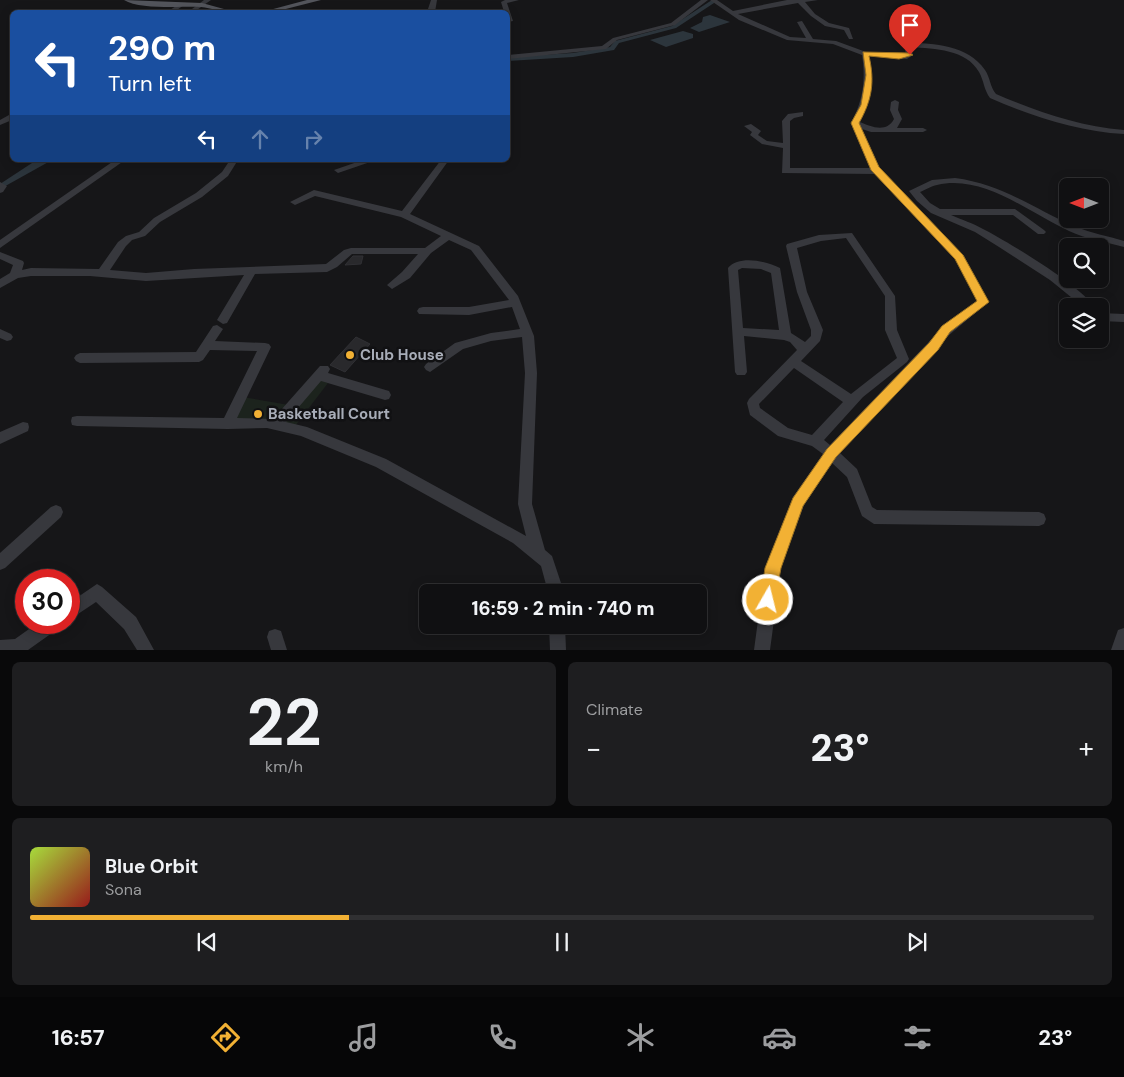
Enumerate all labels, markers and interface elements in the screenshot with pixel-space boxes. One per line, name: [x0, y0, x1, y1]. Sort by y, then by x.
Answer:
pin: [889, 4, 931, 55]
icon: arrive: [896, 11, 924, 39]
text: 290 m: [108, 25, 216, 71]
icon: left: [25, 30, 90, 95]
text: Turn left: [108, 69, 192, 98]
icon: left: [193, 125, 221, 153]
icon: ahead: [246, 125, 274, 153]
icon: right: [299, 125, 327, 153]
north arrow: [1059, 178, 1109, 228]
map controls: [1059, 178, 1109, 348]
button: search: [1059, 238, 1109, 288]
button: layers: [1059, 298, 1109, 348]
place label: Club House: [360, 345, 444, 365]
marker: Club House: [344, 349, 356, 361]
place label: Basketball Court: [268, 404, 390, 424]
marker: Basketball Court: [252, 408, 264, 420]
speed limit sign: 30: [15, 569, 80, 634]
position arrow: [741, 573, 793, 625]
text: 16:59 · 2 min · 740 m: [472, 596, 654, 621]
text: 22: [246, 681, 322, 765]
text: Climate: [586, 699, 643, 720]
text: 23°: [811, 723, 869, 773]
text: −: [586, 730, 601, 767]
text: +: [1079, 730, 1094, 767]
text: km/h: [265, 756, 303, 777]
text: Blue Orbit: [105, 854, 198, 879]
text: Sona: [105, 879, 142, 900]
icon: previous: [193, 928, 221, 956]
icon: pause: [548, 928, 576, 956]
icon: next: [903, 928, 931, 956]
icon: directions: [208, 1020, 243, 1055]
icon: music: [346, 1020, 381, 1055]
icon: phone: [485, 1020, 520, 1055]
icon: climate: [623, 1020, 658, 1055]
icon: car: [762, 1020, 797, 1055]
icon: filters: [900, 1020, 935, 1055]
text: 16:57: [52, 1023, 105, 1052]
text: 23°: [1038, 1023, 1072, 1052]

